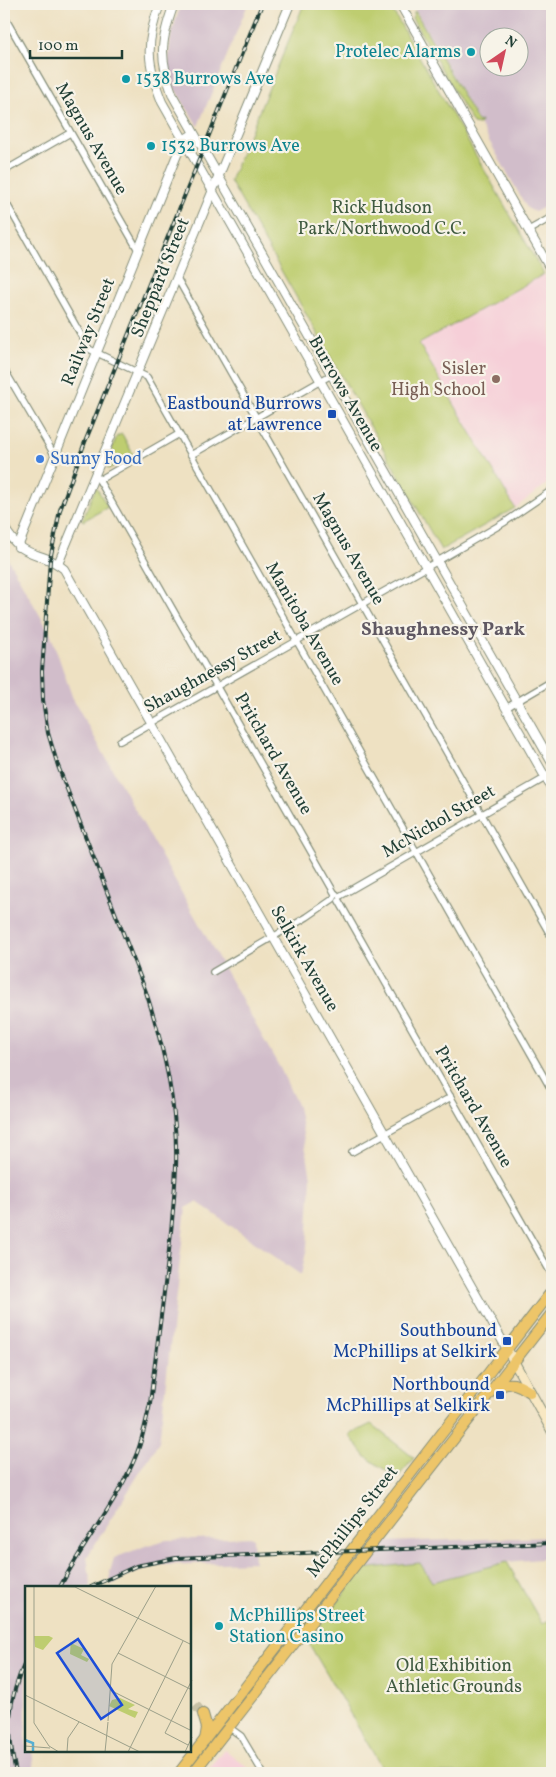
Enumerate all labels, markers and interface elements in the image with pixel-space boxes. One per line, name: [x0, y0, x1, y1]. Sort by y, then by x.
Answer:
scale bar: [30, 28, 122, 60]
north arrow: [478, 28, 528, 78]
text: N: [501, 32, 520, 53]
text: 100 m: [38, 36, 78, 57]
place label: Protelec Alarms: [335, 40, 461, 65]
marker: Protelec Alarms: [465, 46, 477, 58]
place label: 1538 Burrows Ave: [136, 67, 274, 92]
marker: 1538 Burrows Ave: [120, 73, 132, 85]
street label: Magnus Avenue: [49, 78, 133, 200]
place label: 1532 Burrows Ave: [161, 134, 300, 159]
marker: 1532 Burrows Ave: [145, 140, 157, 152]
park label: Rick Hudson Park/Northwood C.C.: [298, 196, 466, 242]
street label: Sheppard Street: [126, 214, 196, 342]
street label: Railway Street: [56, 274, 122, 390]
street label: Burrows Avenue: [302, 331, 388, 457]
place label: Sisler High School: [391, 357, 486, 403]
marker: Sisler High School: [490, 373, 502, 385]
place label: Eastbound Burrows at Lawrence: [167, 392, 322, 438]
marker: Eastbound Burrows at Lawrence: [326, 408, 338, 420]
place label: Sunny Food: [50, 447, 142, 472]
marker: Sunny Food: [34, 453, 46, 465]
street label: Magnus Avenue: [306, 488, 390, 610]
street label: Manitoba Avenue: [258, 558, 350, 690]
district label: Shaughnessy Park: [361, 617, 525, 643]
street label: Shaughnessy Street: [140, 624, 286, 720]
street label: Pritchard Avenue: [228, 688, 318, 820]
street label: McNichol Street: [378, 779, 500, 865]
street label: Selkirk Avenue: [263, 901, 345, 1017]
street label: Pritchard Avenue: [428, 1041, 518, 1173]
place label: Southbound McPhillips at Selkirk: [333, 1319, 497, 1365]
marker: Southbound McPhillips at Selkirk: [501, 1335, 513, 1347]
place label: Northbound McPhillips at Selkirk: [326, 1373, 490, 1419]
marker: Northbound McPhillips at Selkirk: [494, 1389, 506, 1401]
street label: McPhillips Street: [301, 1461, 405, 1583]
inset map: [25, 1586, 191, 1752]
place label: McPhillips Street Station Casino: [229, 1604, 365, 1650]
marker: McPhillips Street Station Casino: [213, 1620, 225, 1632]
park label: Old Exhibition Athletic Grounds: [386, 1654, 522, 1700]

